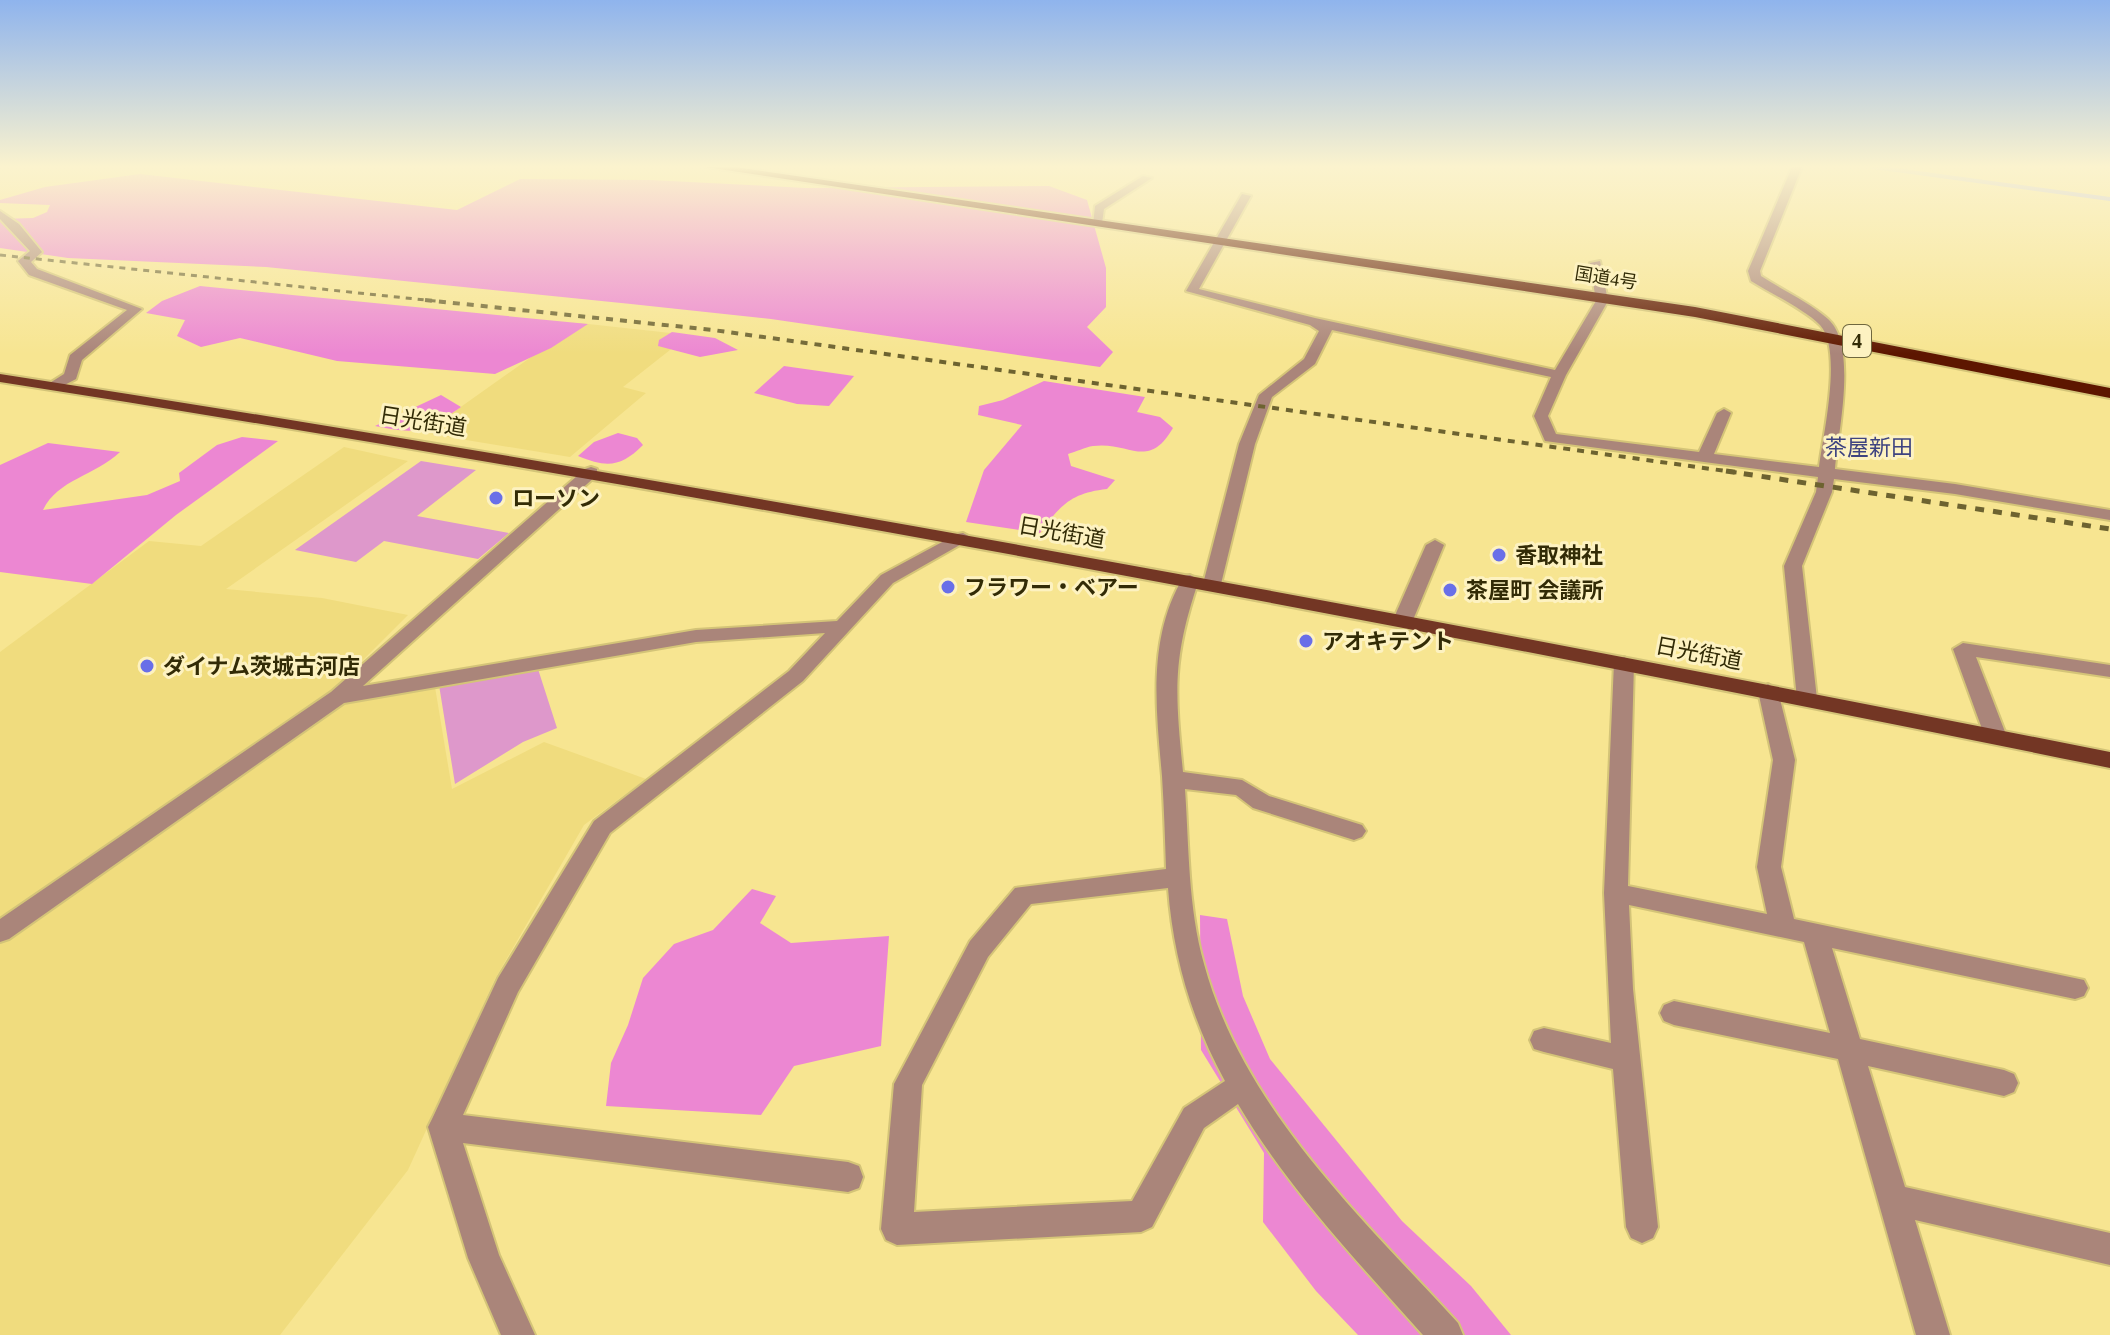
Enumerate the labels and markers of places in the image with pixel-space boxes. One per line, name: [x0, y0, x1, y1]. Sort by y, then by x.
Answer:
place label: ローソン: [512, 486, 600, 511]
marker: ローソン: [487, 489, 505, 507]
place label: 香取神社: [1515, 543, 1603, 568]
marker: 香取神社: [1490, 546, 1508, 564]
place label: フラワー・ベアー: [964, 575, 1139, 600]
marker: フラワー・ベアー: [939, 578, 957, 596]
place label: 茶屋町 会議所: [1466, 578, 1604, 603]
marker: 茶屋町 会議所: [1441, 581, 1459, 599]
place label: アオキテント: [1322, 629, 1454, 654]
marker: アオキテント: [1297, 632, 1315, 650]
place label: ダイナム茨城古河店: [163, 654, 360, 679]
marker: ダイナム茨城古河店: [138, 657, 156, 675]

